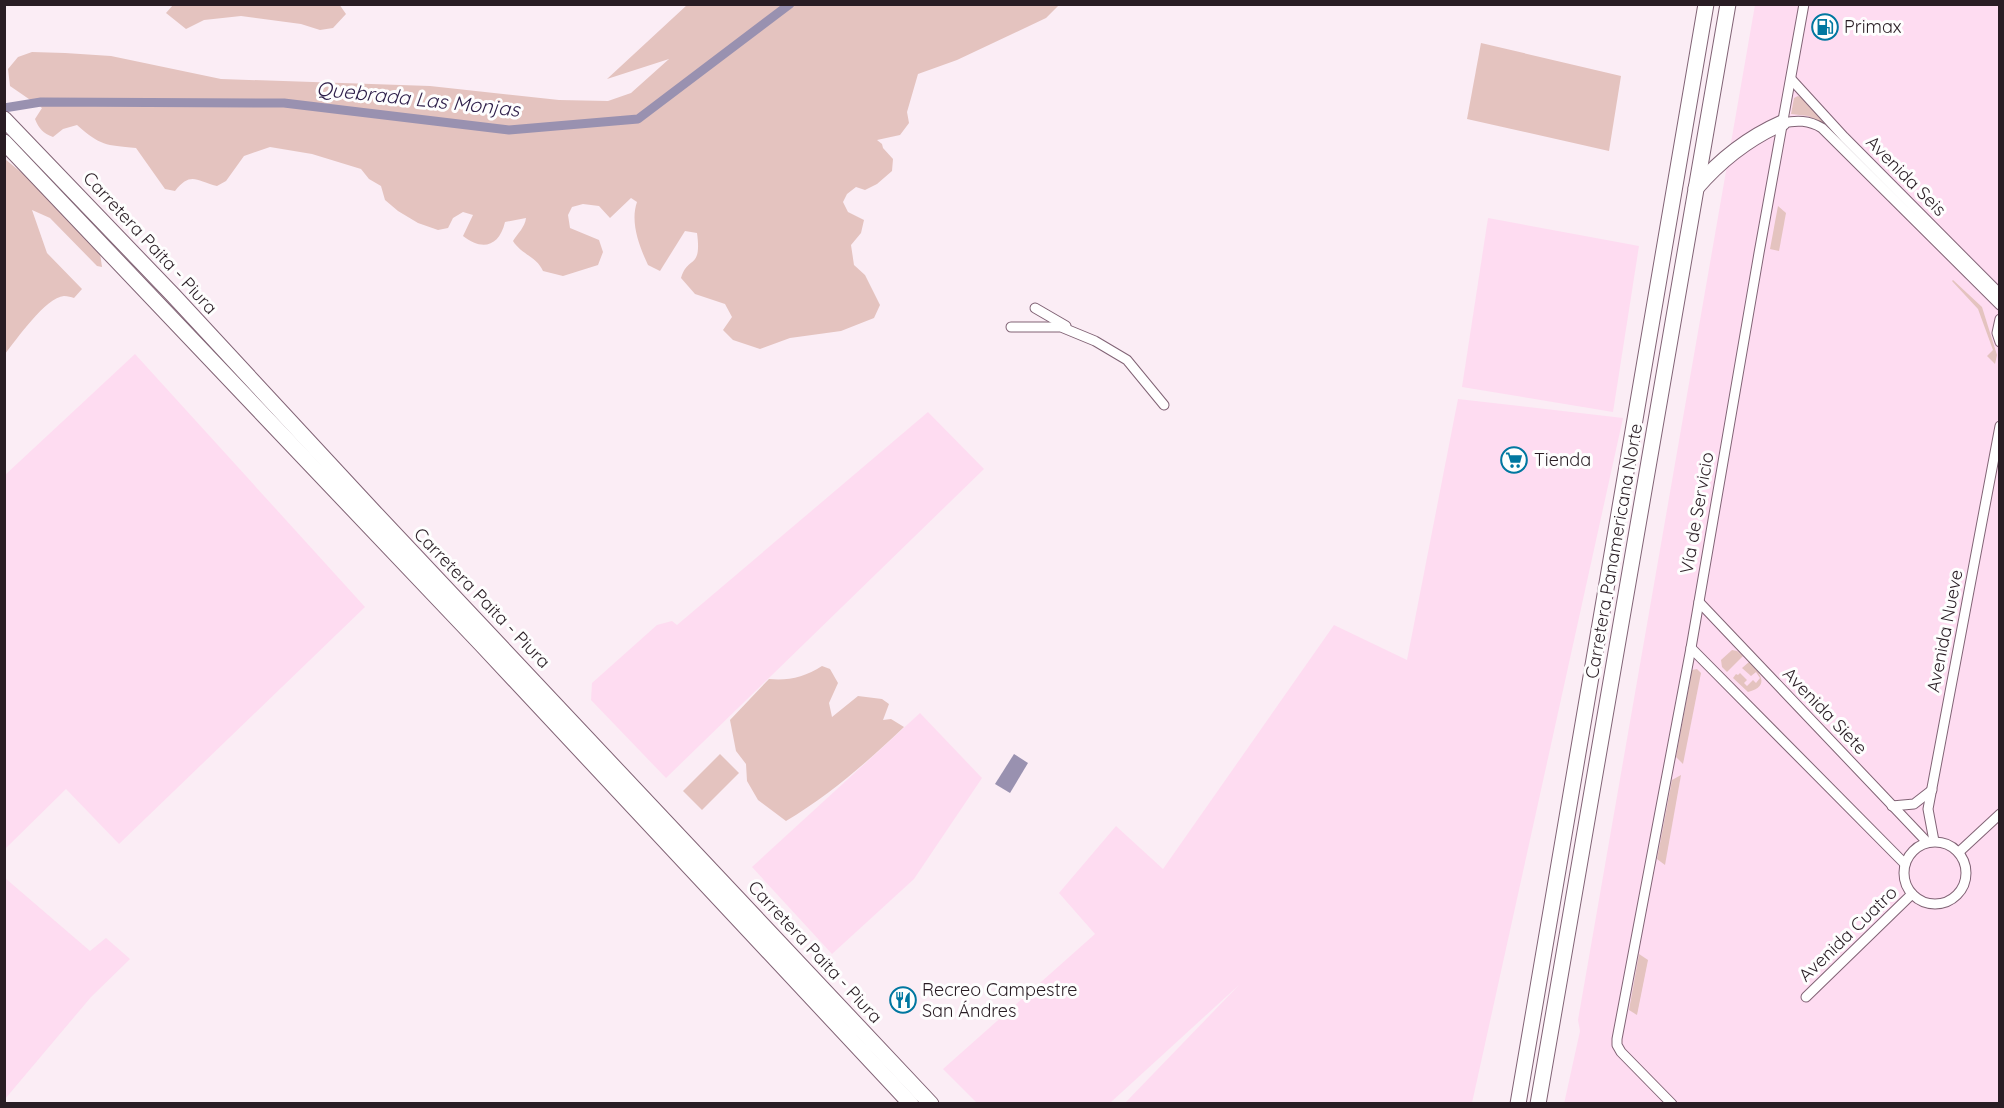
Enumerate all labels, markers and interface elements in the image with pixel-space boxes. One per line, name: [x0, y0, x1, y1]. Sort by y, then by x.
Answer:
fuel station icon: Primax: [1810, 12, 1840, 42]
place label: Primax: [1844, 15, 1902, 38]
water label: Quebrada Las Monjas: [315, 75, 523, 122]
street label: Avenida Seis: [1861, 131, 1951, 221]
street label: Carretera Paita - Piura: [78, 167, 222, 319]
street label: Carretera Panamericana Norte: [1580, 421, 1647, 680]
supermarket icon: Tienda: [1499, 445, 1529, 475]
place label: Tienda: [1534, 448, 1591, 471]
street label: Vía de Servicio: [1674, 450, 1719, 576]
street label: Carretera Paita - Piura: [409, 523, 555, 673]
street label: Avenida Nueve: [1921, 567, 1968, 694]
street label: Avenida Siete: [1778, 662, 1873, 759]
street label: Carretera Paita - Piura: [743, 876, 887, 1028]
street label: Avenida Cuatro: [1794, 881, 1902, 986]
place label: Recreo Campestre San Ándres: [922, 978, 1077, 1022]
restaurant icon: Recreo Campestre San Ándres: [888, 985, 918, 1015]

